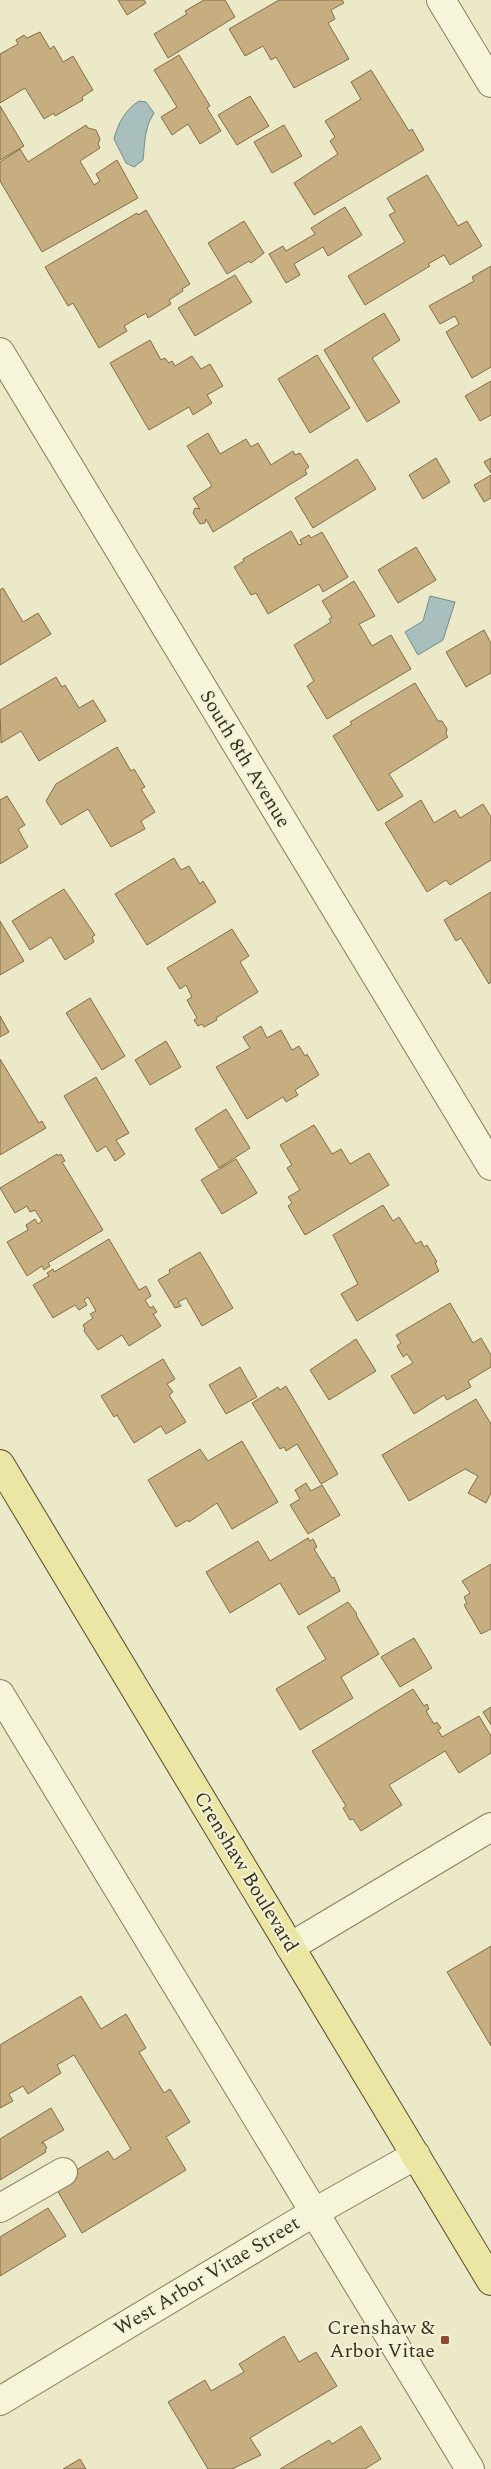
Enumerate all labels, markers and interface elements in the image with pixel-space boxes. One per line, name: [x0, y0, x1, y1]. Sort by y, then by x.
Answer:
street label: South 8th Avenue: [192, 684, 298, 834]
street label: Crenshaw Boulevard: [186, 1786, 306, 1958]
street label: West Arbor Vitae Street: [108, 2208, 306, 2344]
place label: Crenshaw & Arbor Vitae: [327, 2313, 435, 2366]
marker: Crenshaw & Arbor Vitae: [439, 2334, 451, 2346]

